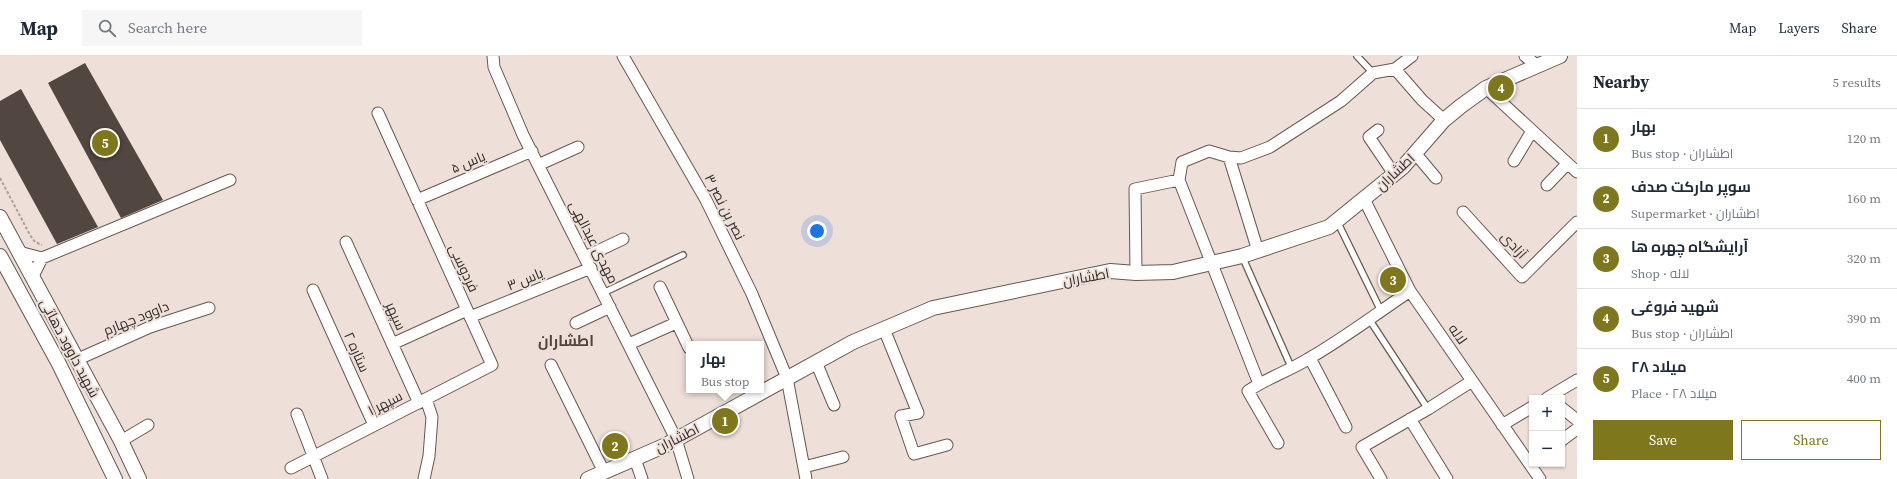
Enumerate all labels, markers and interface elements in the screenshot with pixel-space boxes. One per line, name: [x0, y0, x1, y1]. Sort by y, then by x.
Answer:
search box: [82, 10, 362, 46]
text: Map: [20, 15, 58, 41]
icon: search: [96, 17, 118, 39]
text: Search here: [128, 17, 207, 38]
text: Map: [1729, 18, 1756, 38]
text: Layers: [1778, 18, 1820, 38]
text: Share: [1842, 18, 1877, 38]
text: Nearby: [1593, 70, 1649, 94]
pin: 4: [1488, 73, 1514, 103]
text: 5 results: [1833, 74, 1881, 91]
text: بهار: [1631, 116, 1656, 137]
pin: 5: [92, 128, 118, 158]
text: 1: [1602, 130, 1610, 147]
text: 120 m: [1847, 130, 1881, 147]
text: Bus stop · اطشاران: [1631, 145, 1733, 162]
street label: یاس ۵: [448, 146, 489, 178]
street label: اطشاران: [1371, 149, 1419, 195]
street label: نصر بن نصر ۳: [700, 171, 750, 243]
text: سوپر مارکت صدف: [1631, 176, 1751, 197]
text: 2: [1602, 190, 1610, 207]
text: 160 m: [1847, 190, 1881, 207]
street label: مهدی عبدالهی: [565, 197, 623, 287]
text: Supermarket · اطشاران: [1631, 205, 1760, 222]
your location: [807, 221, 827, 241]
street label: آزادی: [1496, 227, 1532, 263]
text: آرایشگاه چهره ها: [1631, 236, 1748, 257]
street label: فردوسی: [444, 241, 484, 295]
text: 3: [1602, 250, 1610, 267]
text: 320 m: [1847, 250, 1881, 267]
street label: یاس ۳: [504, 263, 546, 295]
street label: اطشاران: [1061, 263, 1111, 291]
pin: 3: [1380, 265, 1406, 295]
text: Shop · لاله: [1631, 265, 1689, 282]
street label: شهید داوود دهاتی: [35, 295, 105, 401]
street label: داوود چهارم: [100, 296, 172, 340]
text: شهید فروغی: [1631, 296, 1719, 317]
street label: سپهر: [381, 298, 411, 333]
text: 4: [1602, 310, 1610, 327]
text: 390 m: [1847, 310, 1881, 327]
street label: لاله: [1444, 320, 1472, 348]
text: Bus stop · اطشاران: [1631, 325, 1733, 342]
street label: ستاره ۲: [339, 329, 375, 375]
district label: اطشاران: [538, 330, 594, 351]
popup: [686, 341, 764, 393]
text: بهار: [701, 348, 726, 369]
text: میلاد ۲۸: [1631, 356, 1687, 377]
text: 5: [1602, 370, 1610, 387]
text: 400 m: [1847, 370, 1881, 387]
text: Bus stop: [701, 373, 749, 390]
text: Place · میلاد ۲۸: [1631, 385, 1717, 402]
street label: سپهر ۱: [364, 386, 406, 420]
map controls: [1529, 395, 1565, 467]
button: +: [1529, 395, 1565, 431]
pin: 1: [712, 406, 738, 436]
street label: اطشاران: [651, 418, 703, 458]
button: Save: [1593, 420, 1733, 460]
button: Share: [1741, 420, 1881, 460]
pin: 2: [602, 431, 628, 461]
button: −: [1529, 431, 1565, 467]

